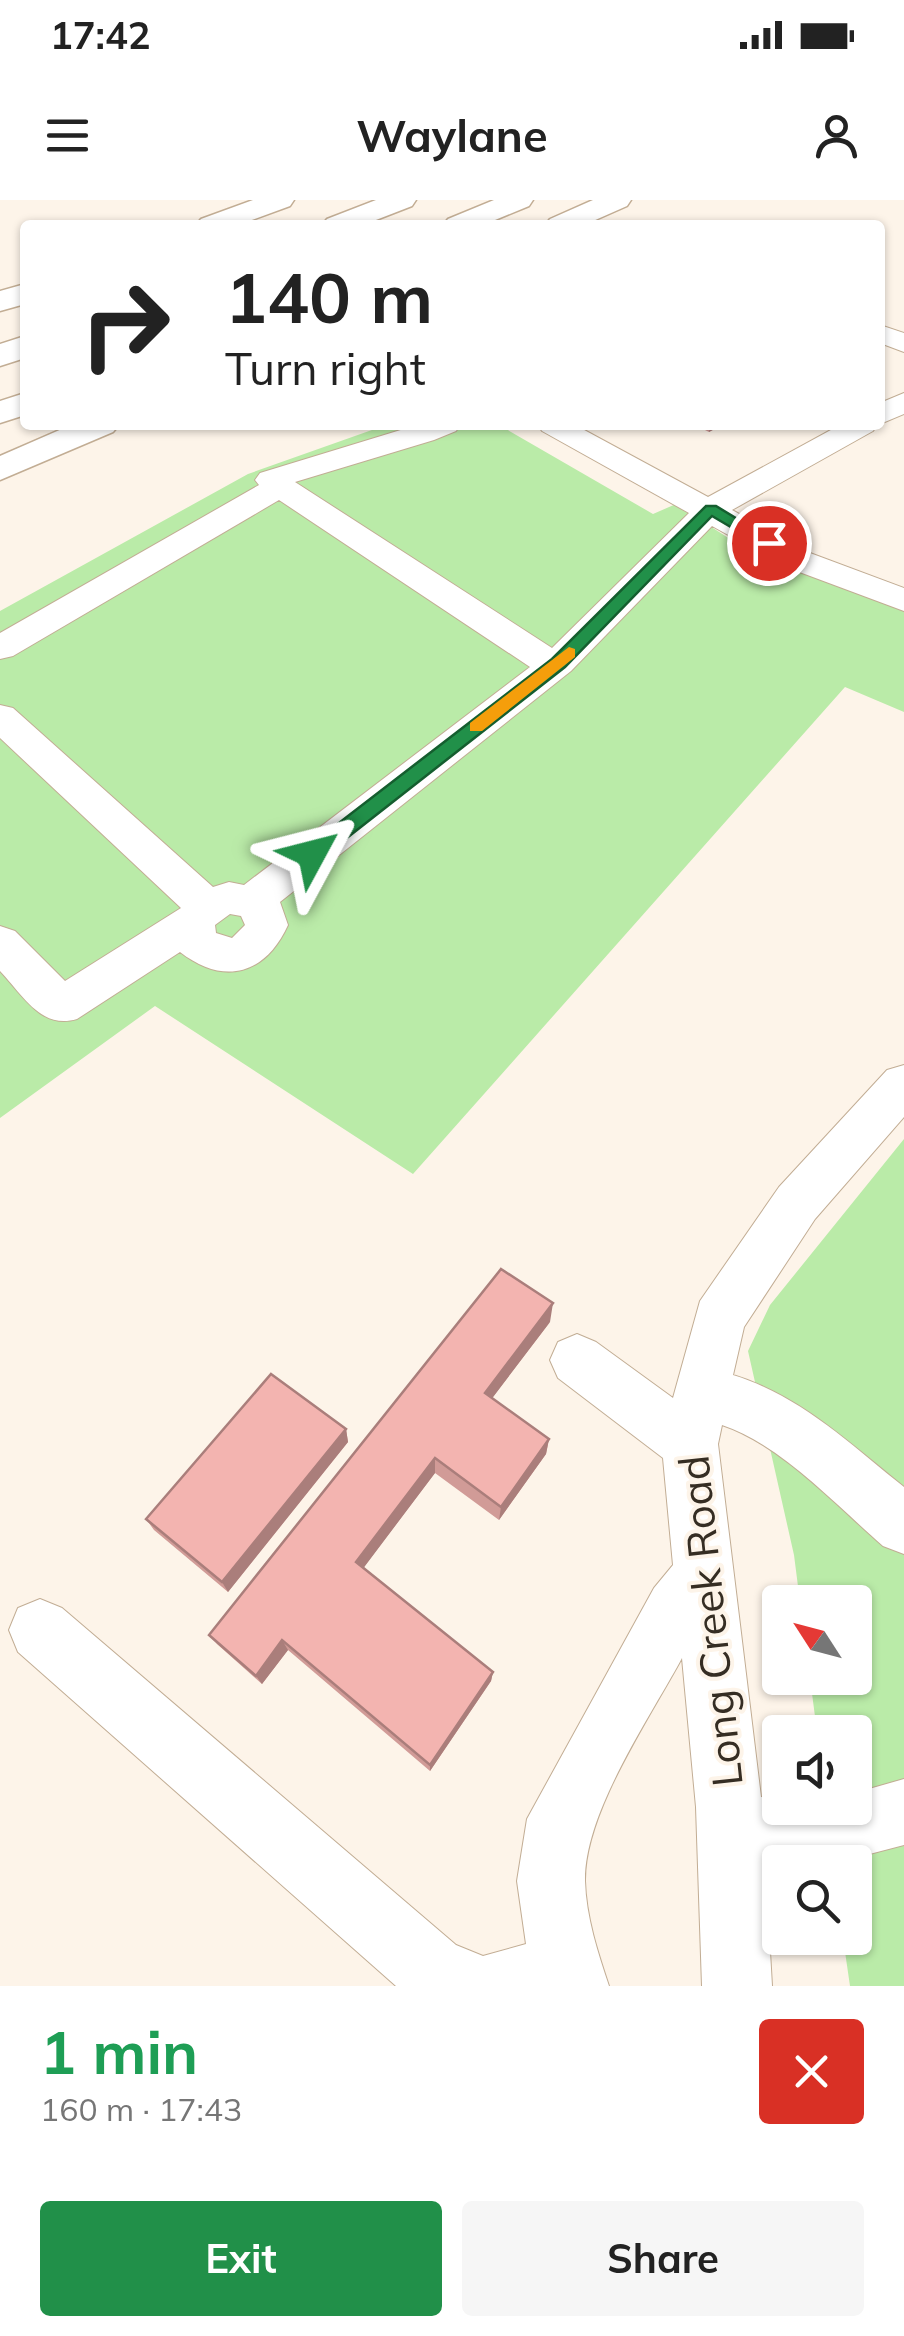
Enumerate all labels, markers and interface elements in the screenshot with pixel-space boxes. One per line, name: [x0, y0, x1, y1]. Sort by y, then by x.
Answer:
text: 17:42: [50, 11, 151, 59]
text: Waylane: [356, 107, 548, 163]
icon: menu: [40, 108, 95, 163]
icon: person: [809, 108, 864, 163]
text: 140 m: [225, 253, 433, 341]
icon: right: [60, 260, 190, 390]
text: Turn right: [225, 340, 426, 396]
pin: [727, 501, 812, 586]
icon: arrive: [742, 516, 797, 571]
position arrow: [260, 802, 364, 906]
street label: Long Creek Road: [666, 1453, 754, 1789]
north arrow: [762, 1585, 872, 1695]
map controls: [762, 1585, 872, 1955]
button: sound: [762, 1715, 872, 1825]
button: search: [762, 1845, 872, 1955]
text: 1 min: [40, 2014, 198, 2089]
button: close: [759, 2019, 864, 2124]
text: 160 m · 17:43: [40, 2089, 242, 2129]
button: Exit: [40, 2201, 442, 2316]
button: Share: [462, 2201, 864, 2316]

